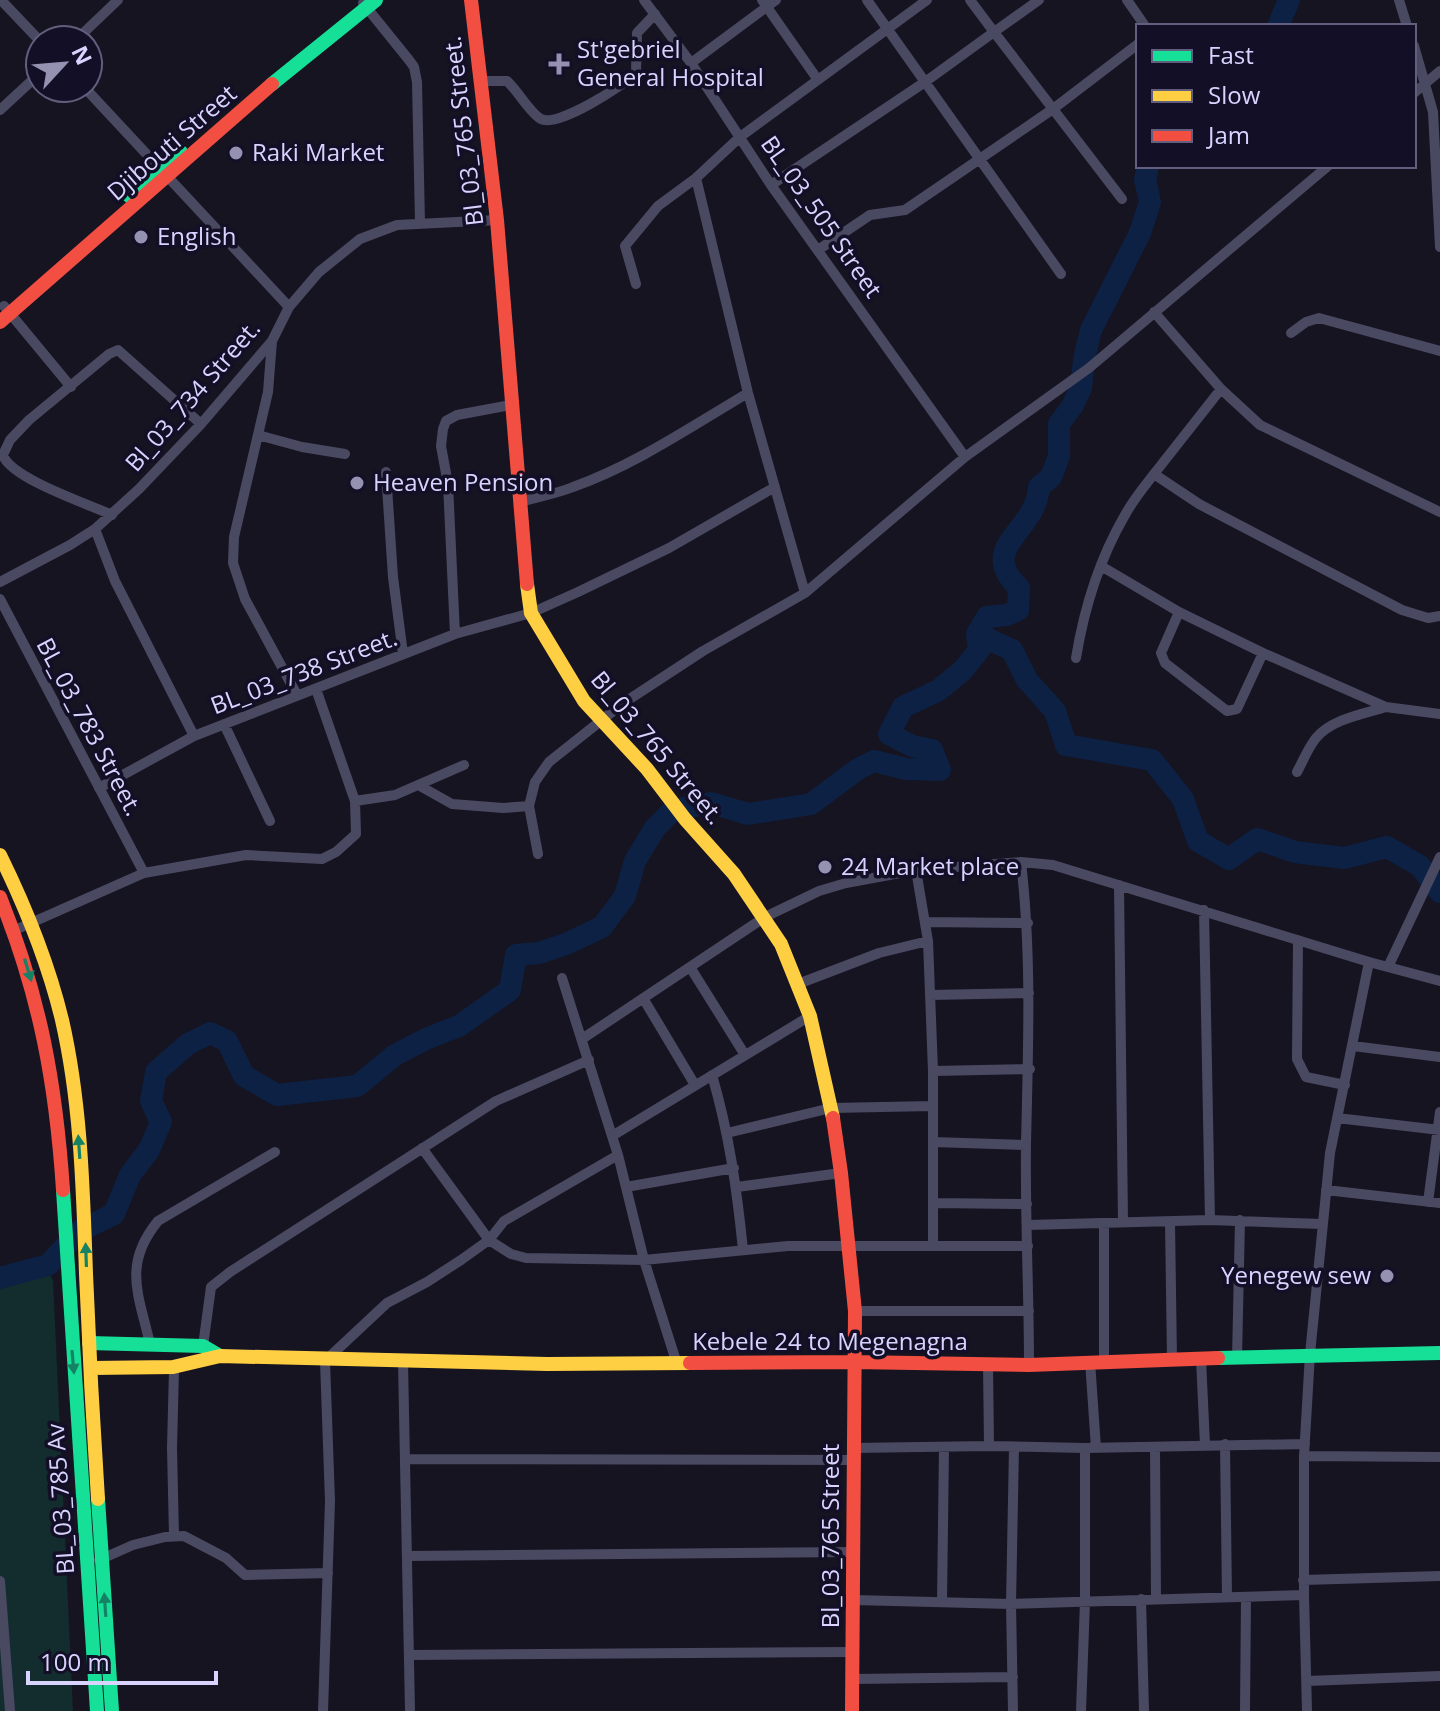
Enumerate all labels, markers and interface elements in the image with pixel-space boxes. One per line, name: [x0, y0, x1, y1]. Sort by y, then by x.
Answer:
north arrow: [24, 24, 104, 104]
legend: [1136, 24, 1416, 168]
place label: St'gebriel General Hospital: [577, 32, 764, 93]
street label: Bl_03_765 Street.: [435, 34, 491, 228]
text: Fast: [1208, 38, 1254, 71]
text: N: [65, 40, 100, 69]
marker: St'gebriel General Hospital: [548, 53, 570, 75]
street label: Djibouti Street: [99, 77, 243, 207]
text: Slow: [1208, 78, 1261, 111]
text: Jam: [1206, 118, 1250, 151]
street label: BL_03_505 Street: [754, 128, 891, 304]
place label: Raki Market: [252, 135, 384, 168]
marker: Raki Market: [227, 144, 245, 162]
place label: English: [157, 219, 236, 252]
marker: English: [132, 228, 150, 246]
street label: Bl_03_734 Street.: [117, 312, 267, 478]
place label: Heaven Pension: [373, 465, 553, 498]
marker: Heaven Pension: [348, 474, 366, 492]
street label: BL_03_738 Street.: [205, 620, 401, 721]
street label: BL_03_783 Street.: [29, 631, 151, 821]
street label: Bl_03_765 Street.: [584, 663, 732, 831]
place label: 24 Market place: [841, 849, 1019, 882]
marker: 24 Market place: [816, 858, 834, 876]
one-way arrow: [22, 958, 35, 982]
one-way arrow: [72, 1134, 85, 1159]
one-way arrow: [79, 1242, 92, 1267]
place label: Yenegew sew: [1221, 1258, 1371, 1291]
marker: Yenegew sew: [1378, 1267, 1396, 1285]
street label: Kebele 24 to Megenagna: [692, 1324, 968, 1357]
one-way arrow: [67, 1350, 80, 1375]
street label: BL_03_785 Av: [38, 1423, 81, 1576]
street label: Bl_03_765 Street: [813, 1444, 846, 1628]
one-way arrow: [98, 1592, 111, 1617]
scale bar: [28, 1635, 216, 1685]
text: 100 m: [40, 1645, 110, 1678]

